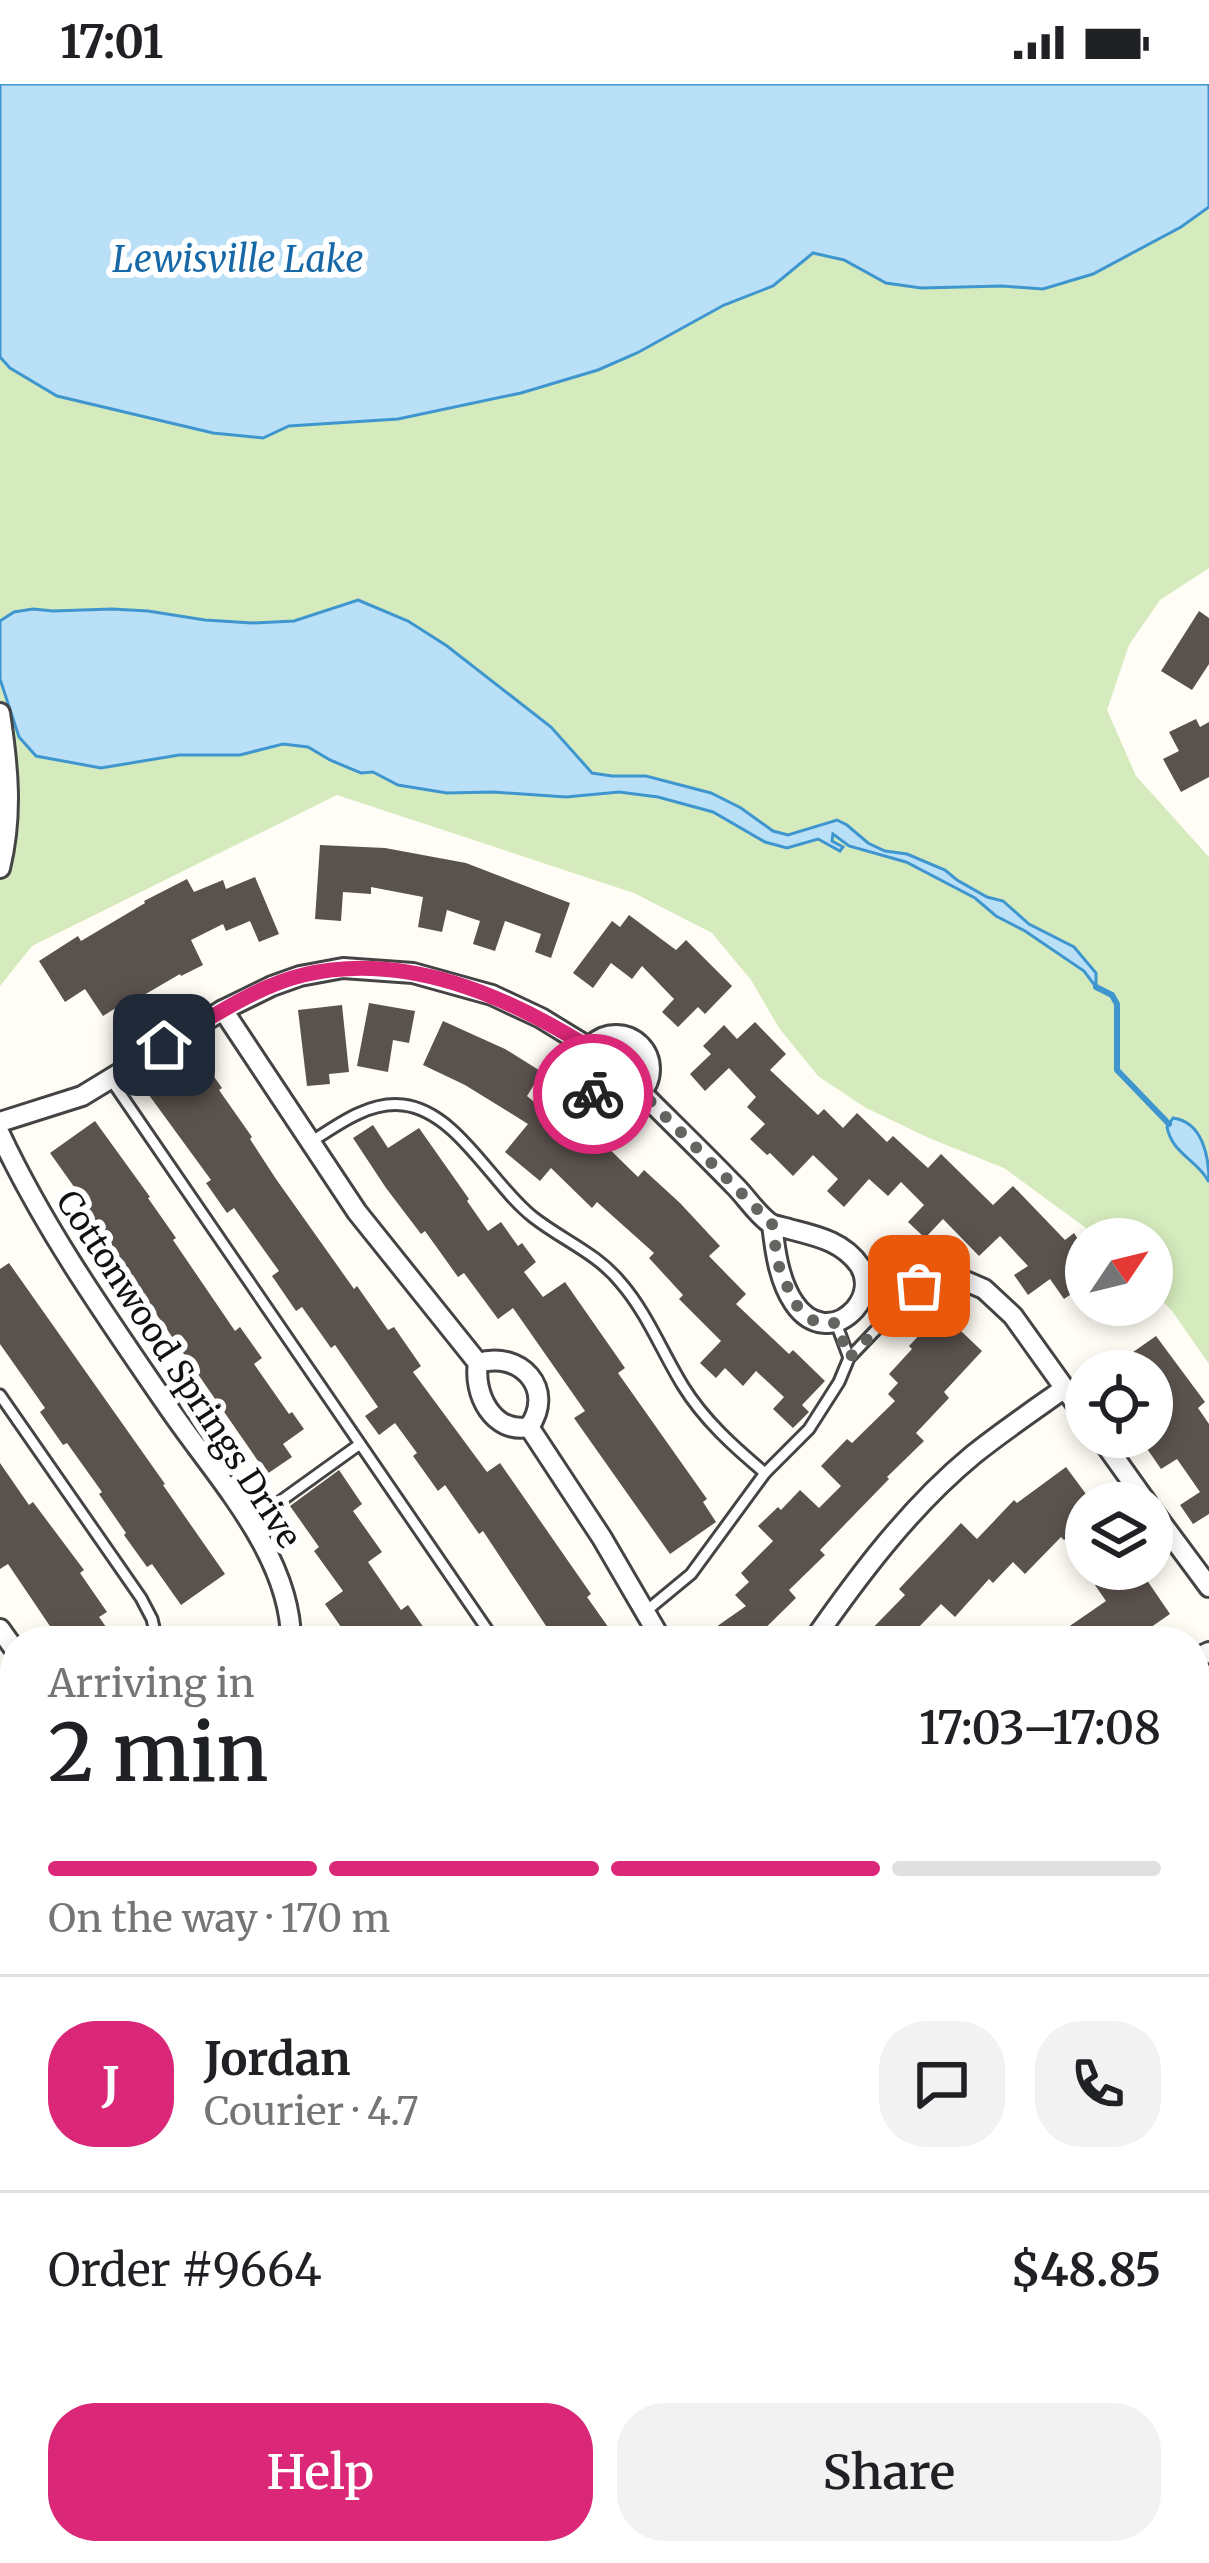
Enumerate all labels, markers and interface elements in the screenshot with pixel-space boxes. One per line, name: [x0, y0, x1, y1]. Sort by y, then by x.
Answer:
text: 17:01: [60, 14, 163, 70]
water label: Lewisville Lake: [112, 237, 364, 282]
pin: [113, 994, 215, 1096]
icon: home: [131, 1012, 197, 1078]
courier: [533, 1034, 653, 1154]
icon: bike: [560, 1061, 626, 1127]
street label: Cottonwood Springs Drive: [48, 1183, 310, 1556]
north arrow: [1065, 1218, 1173, 1326]
map controls: [1065, 1218, 1173, 1590]
pin: [868, 1235, 970, 1337]
icon: bag: [886, 1253, 952, 1319]
button: locate: [1065, 1350, 1173, 1458]
button: layers: [1065, 1482, 1173, 1590]
text: Arriving in: [48, 1659, 255, 1708]
text: 17:03–17:08: [919, 1700, 1161, 1756]
text: 2 min: [48, 1704, 268, 1802]
text: On the way · 170 m: [48, 1894, 390, 1943]
button: chat: [879, 2021, 1005, 2147]
button: phone: [1035, 2021, 1161, 2147]
text: Jordan: [204, 2031, 351, 2087]
text: J: [102, 2056, 120, 2112]
text: Courier · 4.7: [204, 2087, 419, 2136]
text: Order #9664: [48, 2242, 322, 2298]
text: $48.85: [1010, 2242, 1161, 2298]
button: Help: [48, 2403, 593, 2541]
button: Share: [617, 2403, 1161, 2541]

